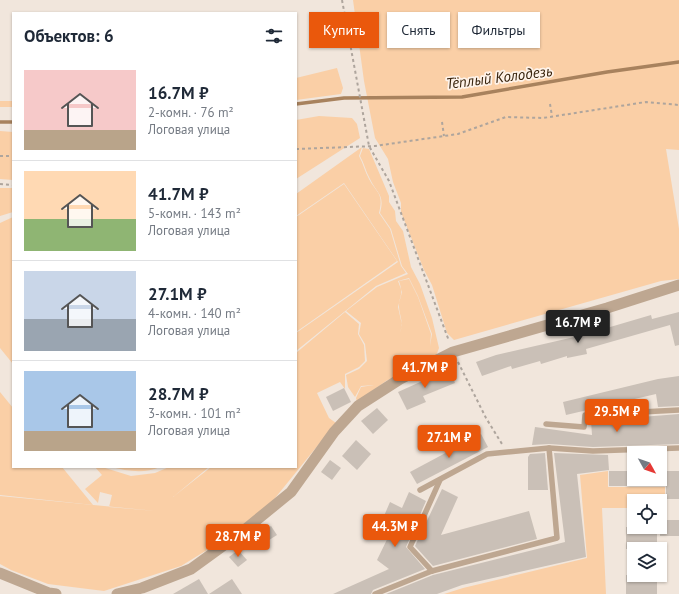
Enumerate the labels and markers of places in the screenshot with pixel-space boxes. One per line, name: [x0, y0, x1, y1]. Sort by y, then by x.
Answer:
pin: 16.7M ₽: [541, 310, 615, 344]
pin: 41.7M ₽: [388, 355, 462, 389]
pin: 29.5M ₽: [580, 399, 654, 433]
pin: 27.1M ₽: [412, 425, 486, 459]
pin: 44.3M ₽: [358, 514, 432, 548]
pin: 28.7M ₽: [201, 524, 275, 558]

